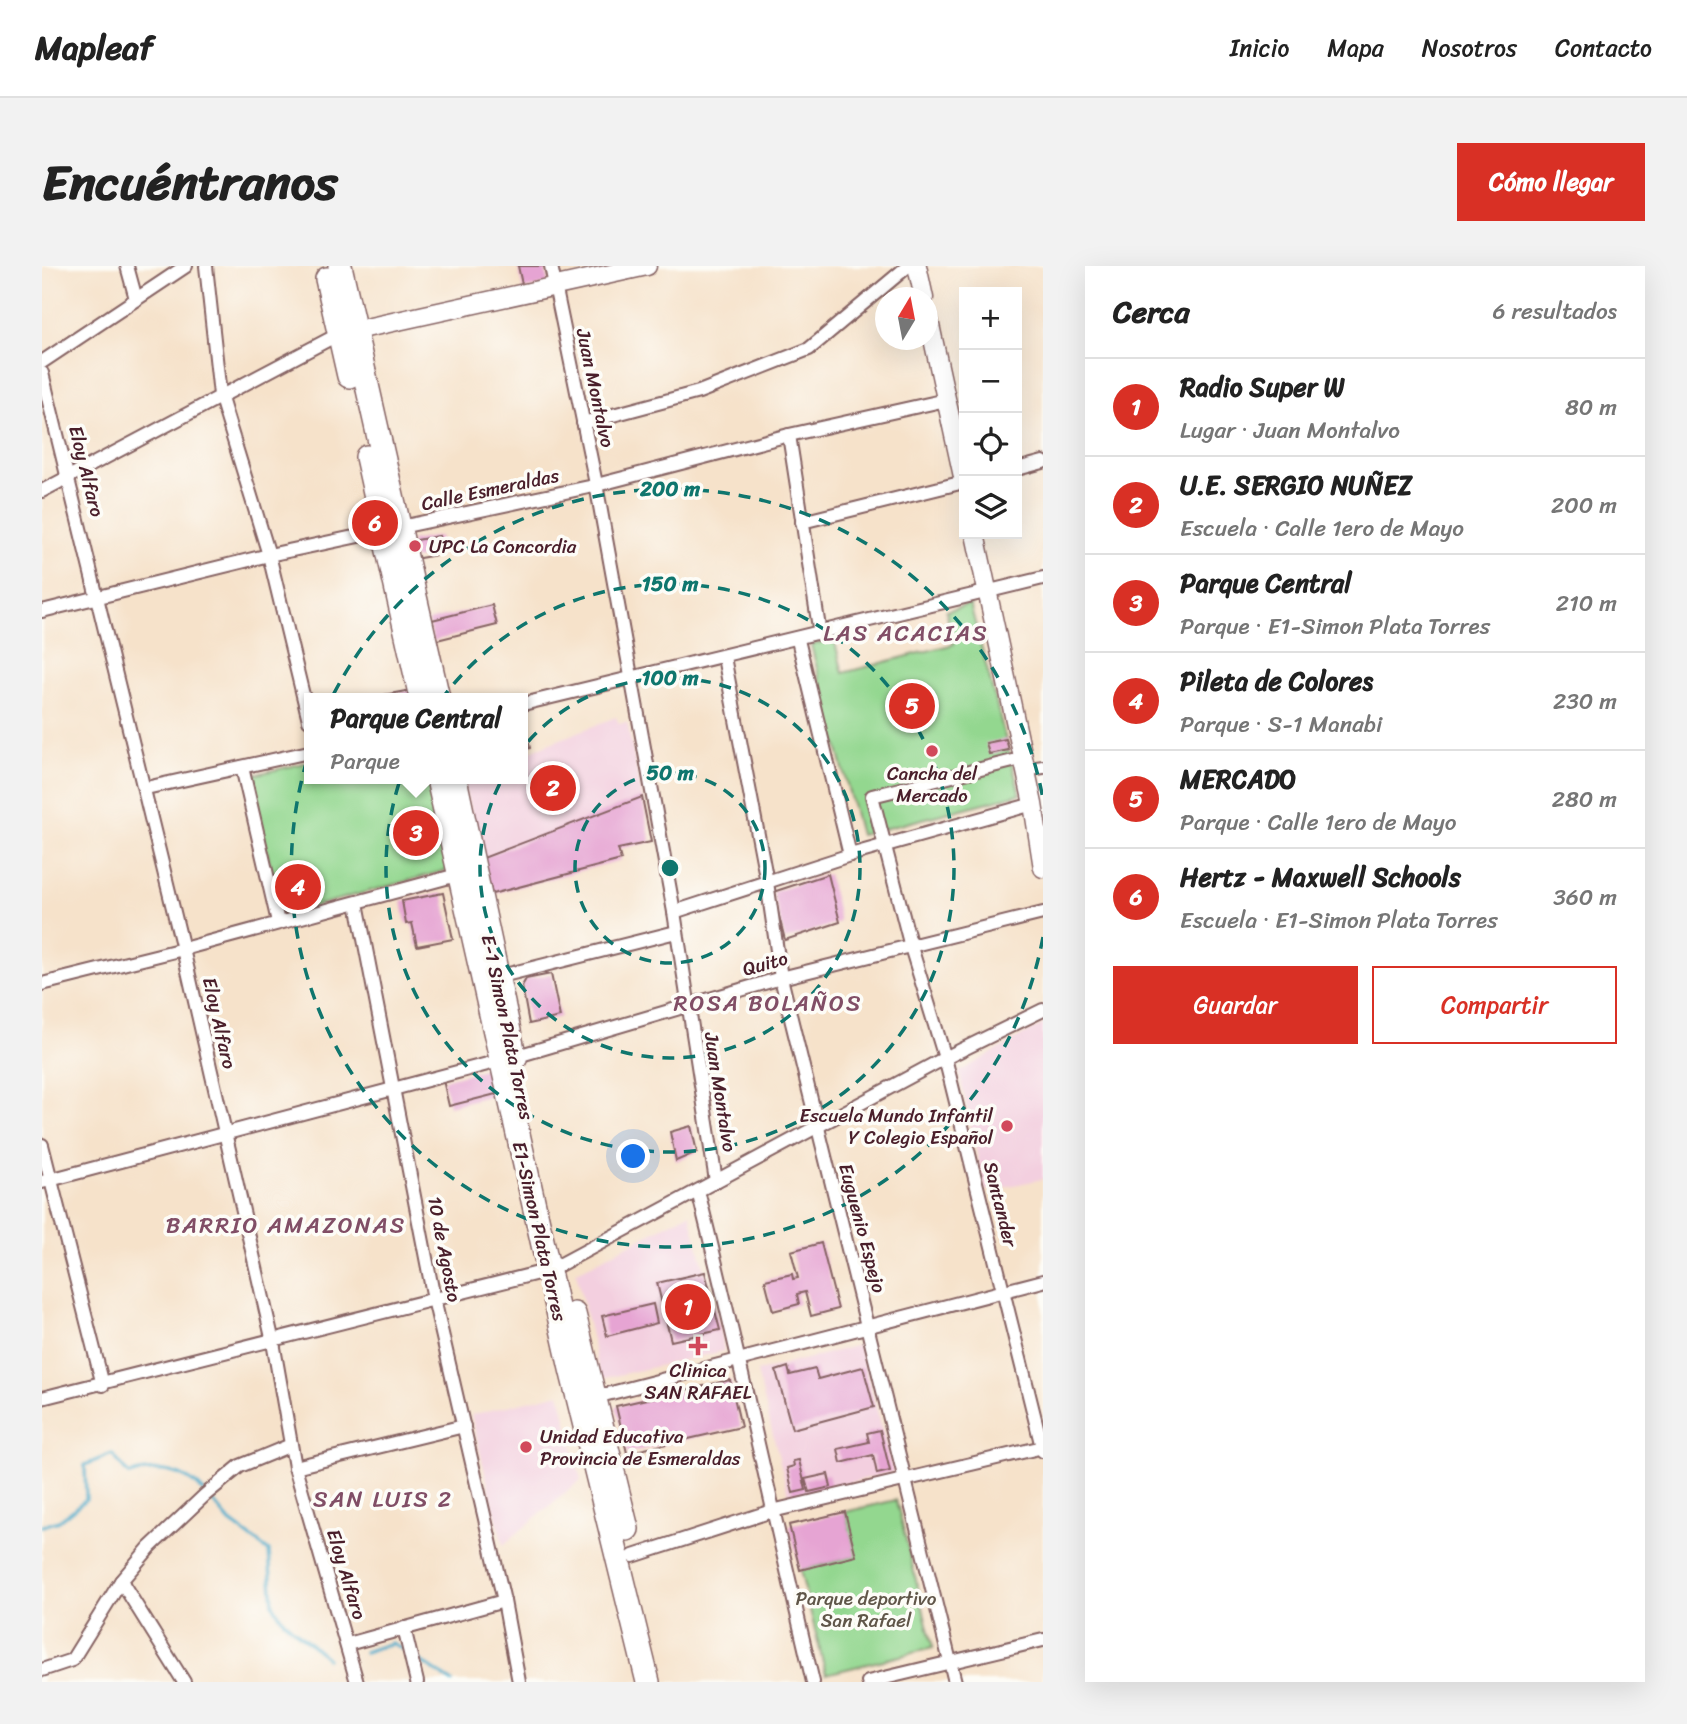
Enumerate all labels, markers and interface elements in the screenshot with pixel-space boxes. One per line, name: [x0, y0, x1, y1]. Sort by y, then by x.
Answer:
text: Mapleaf: [35, 19, 153, 77]
text: Inicio: [1230, 27, 1289, 69]
text: Mapa: [1327, 27, 1384, 69]
text: Nosotros: [1422, 27, 1517, 69]
text: Contacto: [1555, 27, 1652, 69]
text: Encuéntranos: [42, 139, 338, 226]
button: Cómo llegar: [1457, 143, 1645, 221]
text: Cerca: [1113, 285, 1189, 339]
north arrow: [875, 287, 938, 350]
map controls: [959, 287, 1022, 539]
button: +: [959, 287, 1022, 350]
text: 6 resultados: [1492, 291, 1617, 332]
street label: Juan Montalvo: [567, 325, 624, 451]
button: −: [959, 350, 1022, 413]
text: Radio Super W: [1180, 364, 1345, 410]
text: 1: [1131, 387, 1141, 428]
text: 80 m: [1565, 387, 1617, 428]
text: Lugar · Juan Montalvo: [1180, 410, 1400, 451]
button: locate: [959, 413, 1022, 476]
street label: Eloy Alfaro: [59, 422, 114, 520]
street label: Calle Esmeraldas: [418, 459, 562, 520]
text: U.E. SERGIO NUÑEZ: [1180, 462, 1413, 508]
text: 200 m: [639, 470, 701, 508]
button: layers: [959, 476, 1022, 539]
text: 2: [1129, 485, 1143, 526]
text: 200 m: [1551, 485, 1617, 526]
pin: 6: [352, 497, 398, 549]
text: Escuela · Calle 1ero de Mayo: [1180, 508, 1464, 549]
place label: UPC La Concordia: [429, 530, 577, 563]
marker: UPC La Concordia: [407, 538, 423, 554]
text: Parque Central: [1180, 560, 1352, 606]
text: 150 m: [642, 565, 699, 603]
text: 3: [1130, 583, 1142, 624]
text: 210 m: [1556, 583, 1617, 624]
text: Parque · E1-Simon Plata Torres: [1180, 606, 1490, 647]
district label: LAS ACACIAS: [823, 613, 989, 654]
text: Pileta de Colores: [1180, 658, 1373, 704]
text: 100 m: [641, 659, 699, 697]
pin: 5: [889, 680, 935, 732]
text: 4: [1129, 681, 1143, 722]
text: 230 m: [1553, 681, 1617, 722]
popup: [304, 693, 528, 784]
text: Parque Central: [330, 695, 502, 741]
text: Parque · S-1 Manabi: [1180, 704, 1382, 745]
text: Parque: [330, 741, 400, 782]
marker: Cancha del Mercado: [924, 743, 940, 759]
text: 50 m: [646, 754, 695, 792]
text: MERCADO: [1180, 756, 1296, 802]
place label: Cancha del Mercado: [887, 757, 978, 812]
pin: 2: [530, 762, 576, 814]
text: 5: [1129, 779, 1143, 820]
text: 280 m: [1552, 779, 1617, 820]
text: Parque · Calle 1ero de Mayo: [1180, 802, 1456, 843]
pin: 3: [393, 807, 439, 859]
text: Hertz - Maxwell Schools: [1180, 854, 1461, 900]
centre of rings: [658, 856, 682, 880]
pin: 4: [275, 861, 321, 913]
text: 6: [1129, 877, 1143, 918]
text: 360 m: [1553, 877, 1617, 918]
text: Escuela · E1-Simon Plata Torres: [1180, 900, 1498, 941]
street label: E-1 Simon Plata Torres: [472, 931, 543, 1123]
street label: Quito: [739, 942, 791, 985]
button: Guardar: [1113, 966, 1358, 1044]
button: Compartir: [1372, 966, 1617, 1044]
street label: Eloy Alfaro: [193, 974, 246, 1072]
district label: ROSA BOLAÑOS: [674, 983, 862, 1024]
street label: Juan Montalvo: [695, 1029, 746, 1155]
place label: Escuela Mundo Infantil Y Colegio Español: [800, 1099, 994, 1154]
marker: Escuela Mundo Infantil Y Colegio Español: [999, 1118, 1015, 1134]
street label: E1-Simon Plata Torres: [503, 1138, 576, 1325]
your location: [616, 1139, 650, 1173]
street label: Santander: [974, 1158, 1027, 1251]
street label: Euguenio Espejo: [829, 1160, 896, 1297]
street label: 10 de Agosto: [418, 1193, 471, 1305]
district label: BARRIO AMAZONAS: [166, 1205, 406, 1246]
pin: 1: [665, 1281, 711, 1333]
marker: Clinica SAN RAFAEL: [688, 1336, 708, 1356]
place label: Clinica SAN RAFAEL: [645, 1354, 752, 1409]
place label: Unidad Educativa Provincia de Esmeraldas: [540, 1420, 741, 1475]
marker: Unidad Educativa Provincia de Esmeraldas: [518, 1439, 534, 1455]
district label: SAN LUIS 2: [313, 1479, 453, 1520]
street label: Eloy Alfaro: [317, 1525, 376, 1624]
park label: Parque deportivo San Rafael: [795, 1582, 937, 1637]

